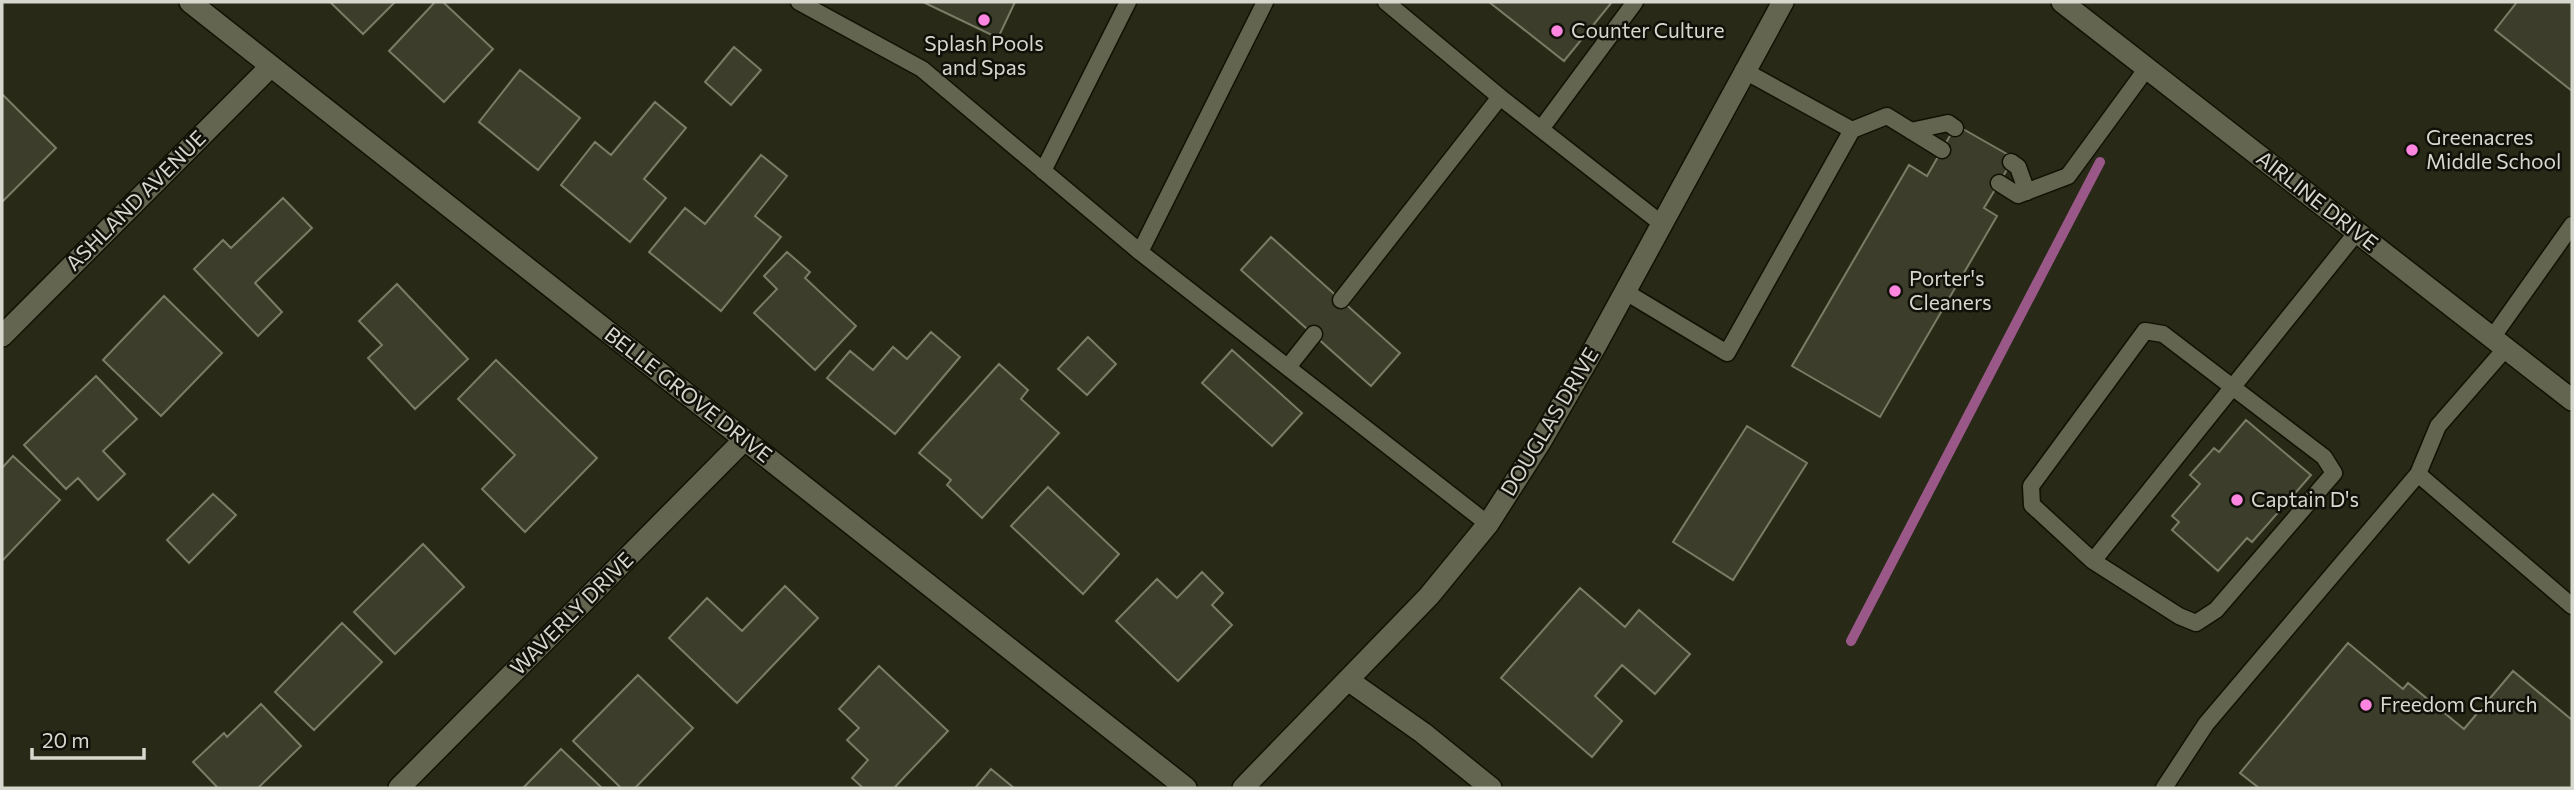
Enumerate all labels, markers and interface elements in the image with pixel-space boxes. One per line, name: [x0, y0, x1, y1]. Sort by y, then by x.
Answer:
marker: Splash Pools and Spas: [976, 12, 992, 28]
place label: Counter Culture: [1571, 17, 1725, 42]
marker: Counter Culture: [1549, 23, 1565, 39]
place label: Splash Pools and Spas: [924, 30, 1044, 79]
place label: Greenacres Middle School: [2426, 124, 2561, 173]
street label: ASHLAND AVENUE: [60, 125, 210, 275]
marker: Greenacres Middle School: [2404, 142, 2420, 158]
street label: AIRLINE DRIVE: [2252, 145, 2384, 255]
place label: Porter's Cleaners: [1909, 265, 1991, 314]
marker: Porter's Cleaners: [1887, 283, 1903, 299]
street label: BELLE GROVE DRIVE: [600, 321, 778, 467]
street label: DOUGLAS DRIVE: [1495, 343, 1603, 500]
place label: Captain D's: [2251, 486, 2359, 511]
marker: Captain D's: [2229, 492, 2245, 508]
street label: WAVERLY DRIVE: [504, 546, 638, 680]
place label: Freedom Church: [2380, 691, 2538, 716]
marker: Freedom Church: [2358, 697, 2374, 713]
scale bar: [32, 716, 144, 760]
text: 20 m: [42, 727, 90, 752]

